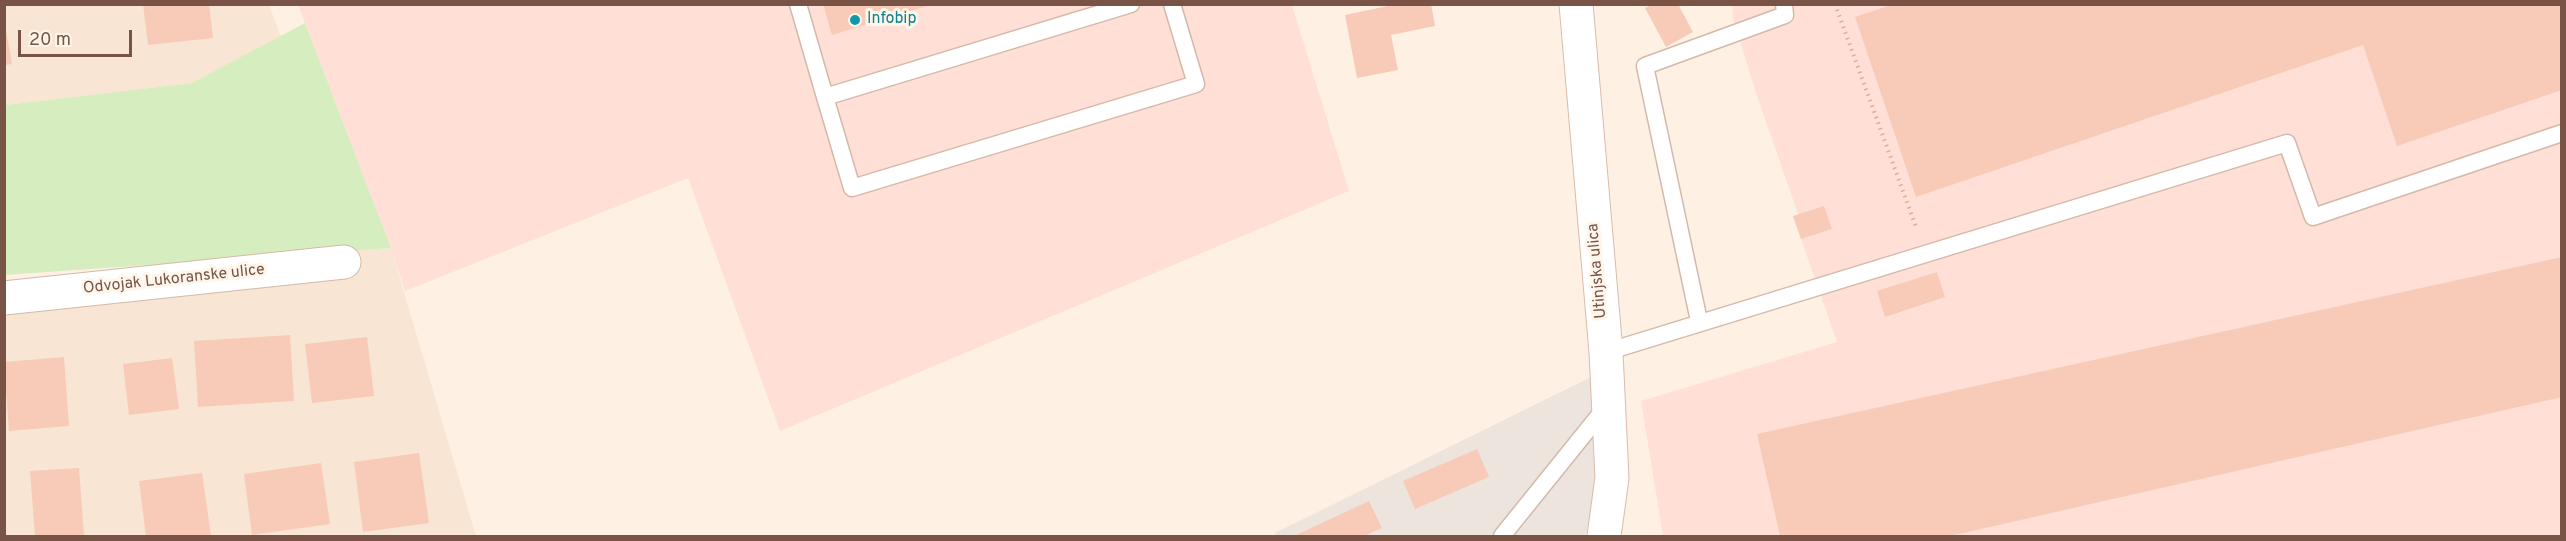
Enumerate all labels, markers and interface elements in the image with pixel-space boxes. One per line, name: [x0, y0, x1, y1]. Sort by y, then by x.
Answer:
place label: Infobip: [867, 10, 916, 30]
marker: Infobip: [848, 13, 862, 27]
scale bar: [21, 18, 135, 56]
text: 20 m: [29, 29, 71, 52]
street label: Utinjska ulica: [1584, 223, 1612, 319]
street label: Odvojak Lukoranske ulice: [82, 261, 266, 299]

